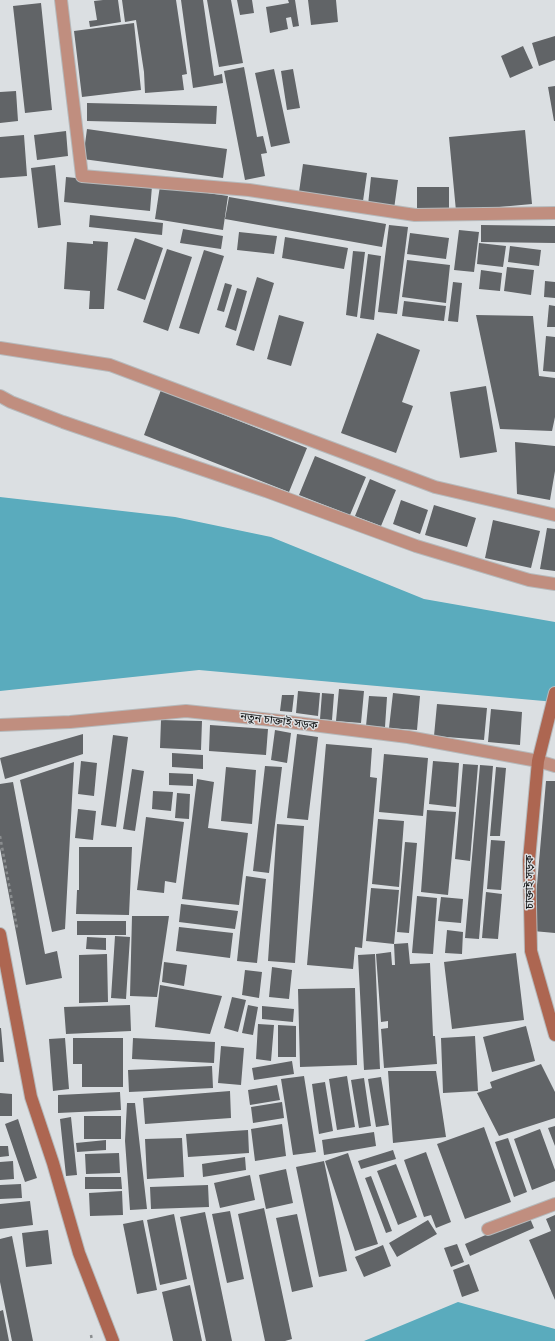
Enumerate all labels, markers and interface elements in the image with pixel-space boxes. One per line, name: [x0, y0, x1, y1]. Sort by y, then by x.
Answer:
street label: নতুন চাক্তাই সড়ক: [240, 710, 318, 732]
street label: চাক্তাই সড়ক: [523, 855, 537, 909]

